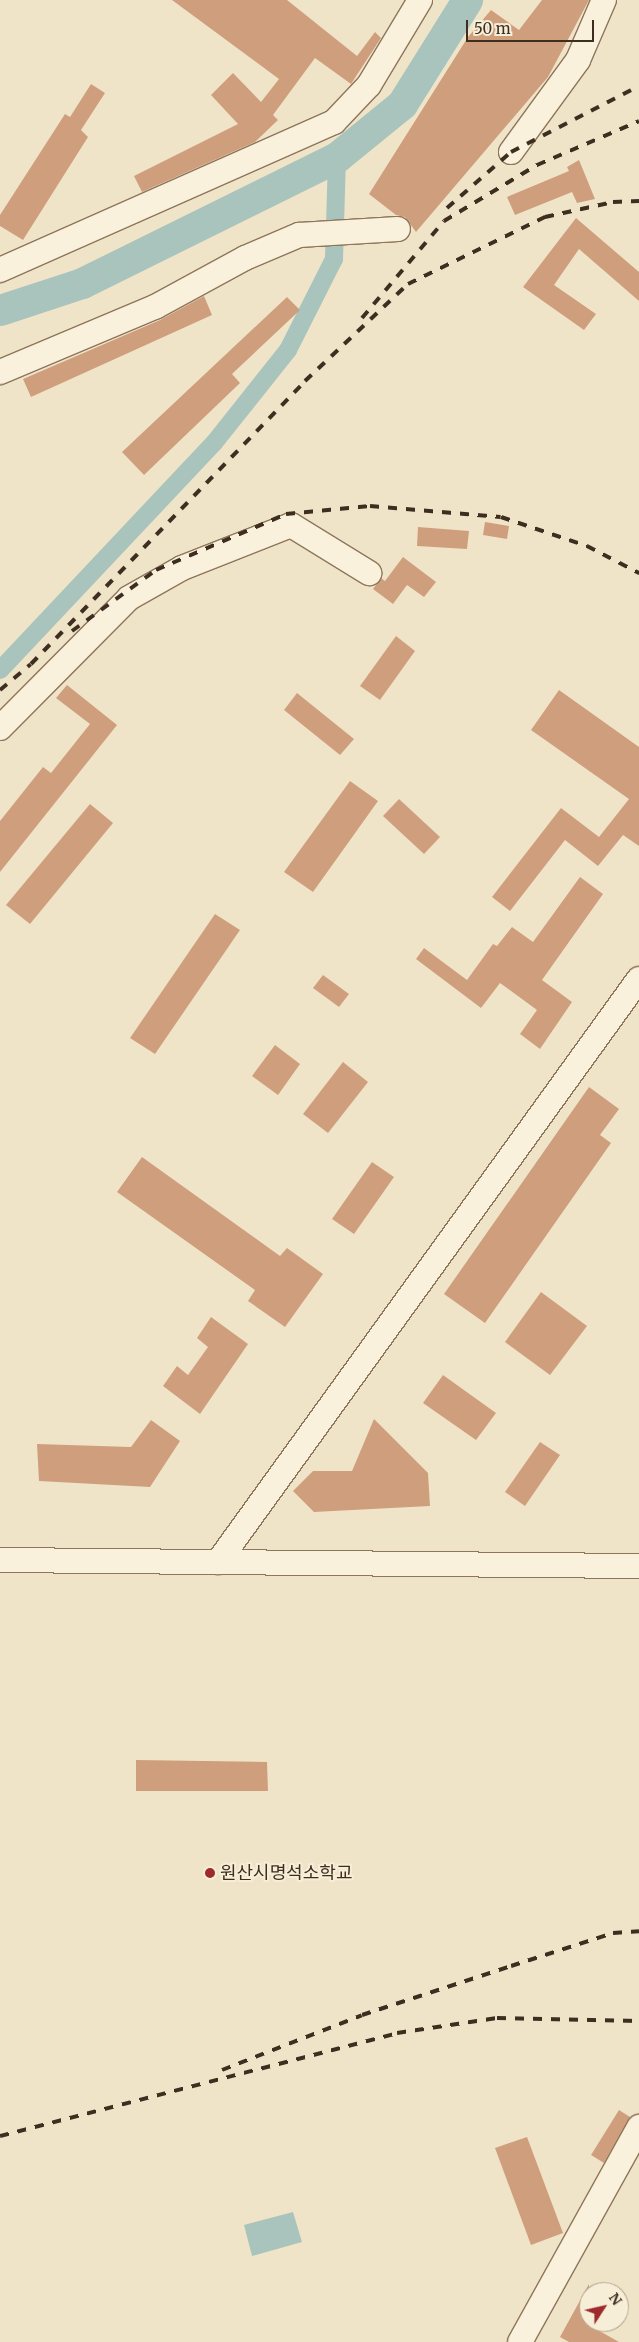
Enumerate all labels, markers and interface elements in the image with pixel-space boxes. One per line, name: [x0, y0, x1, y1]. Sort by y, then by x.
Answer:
scale bar: [469, 10, 596, 42]
text: 50 m: [474, 19, 511, 38]
place label: 원산시명석소학교: [220, 1862, 352, 1884]
marker: 원산시명석소학교: [204, 1867, 216, 1879]
north arrow: [579, 2282, 629, 2332]
text: N: [605, 2289, 626, 2309]

